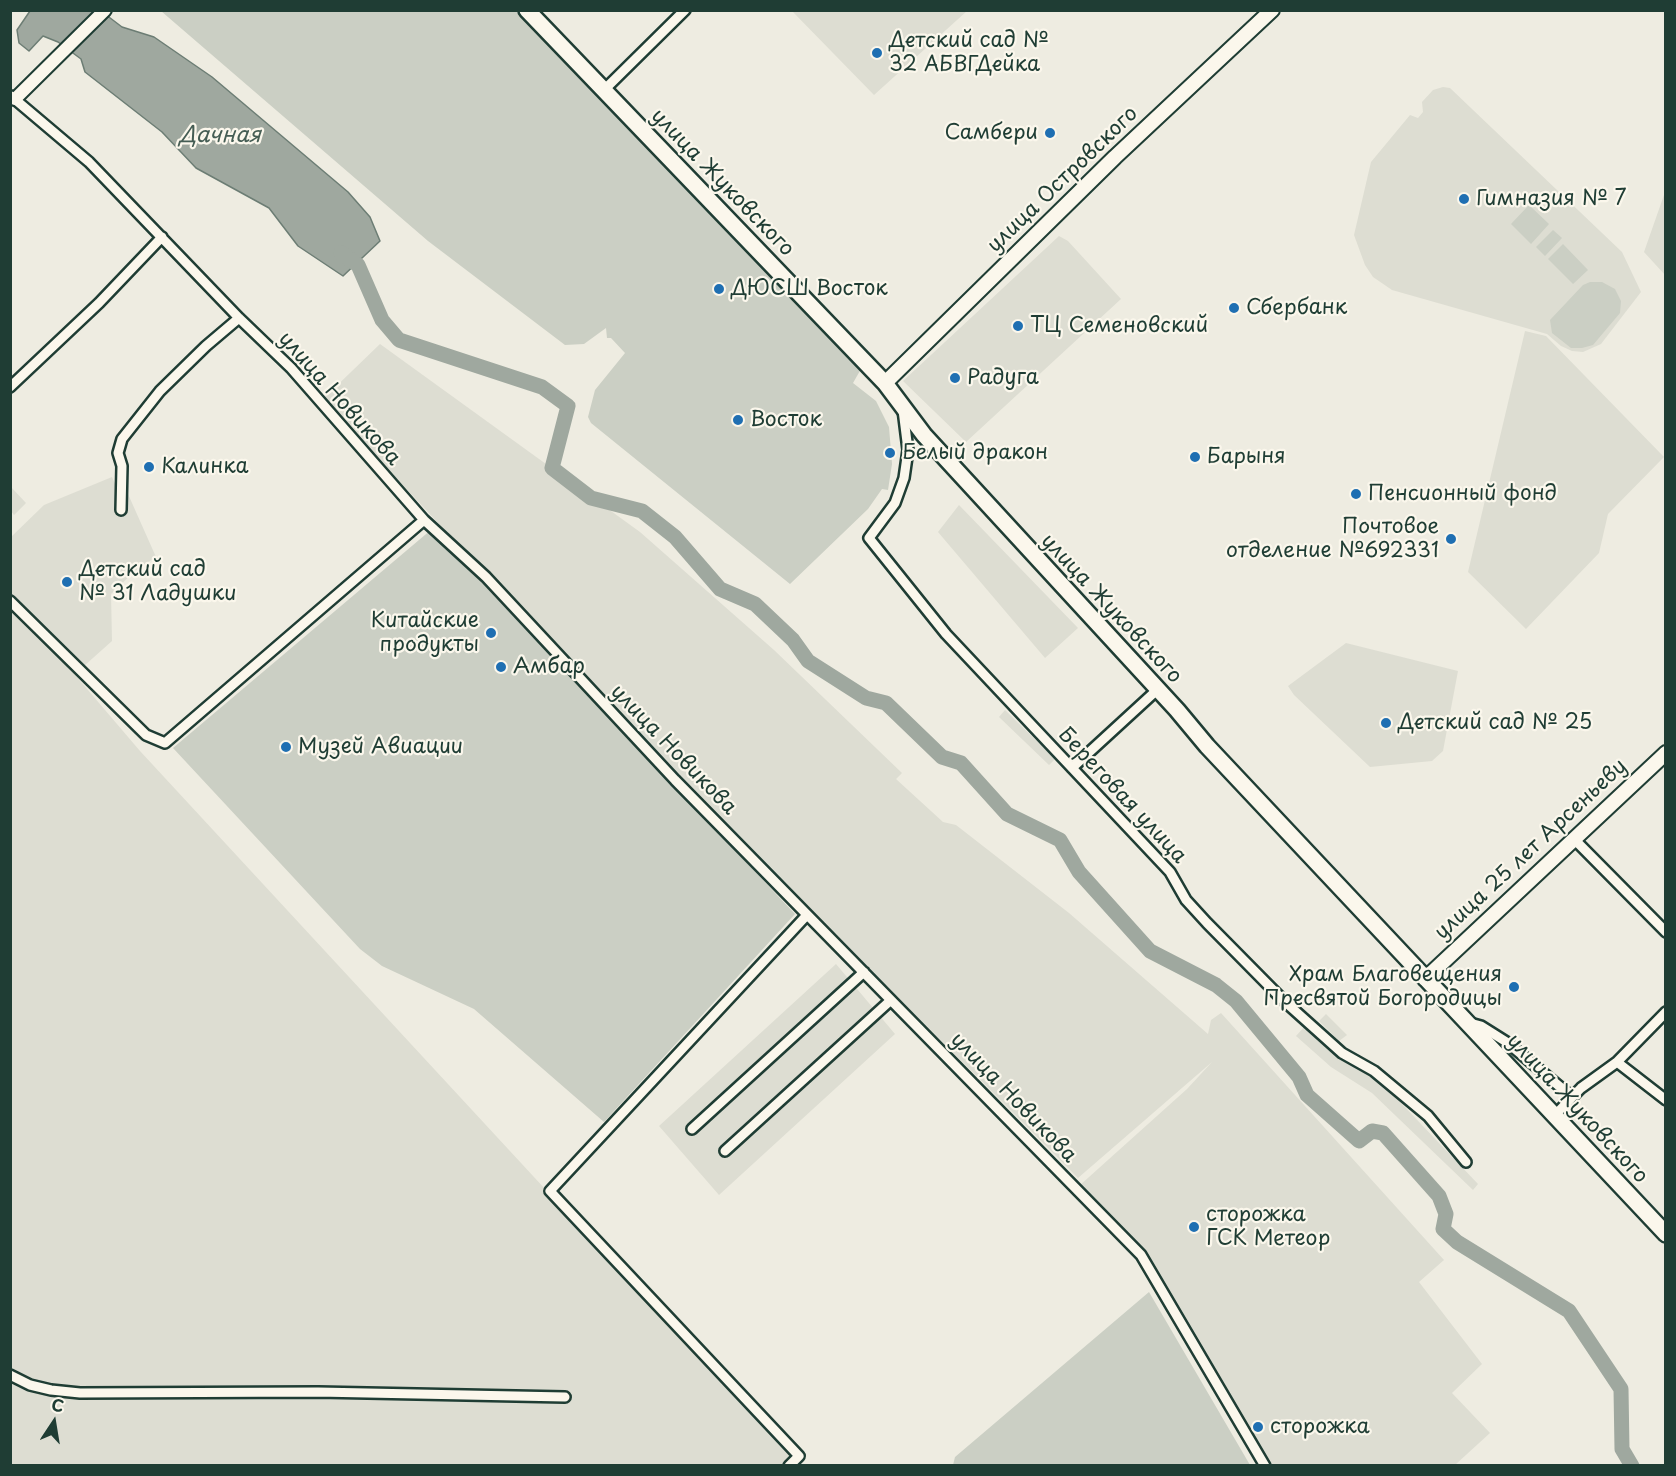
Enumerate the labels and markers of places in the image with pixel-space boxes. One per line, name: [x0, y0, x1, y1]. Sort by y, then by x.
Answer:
place label: Детский сад № 32 АБВГДейка: [889, 28, 1049, 78]
marker: Детский сад № 32 АБВГДейка: [870, 46, 884, 60]
place label: Самбери: [945, 120, 1038, 146]
marker: Самбери: [1043, 126, 1057, 140]
place label: Гимназия № 7: [1476, 186, 1626, 212]
marker: Гимназия № 7: [1457, 192, 1471, 206]
place label: ДЮСШ Восток: [731, 276, 888, 302]
marker: ДЮСШ Восток: [712, 282, 726, 296]
place label: Сбербанк: [1246, 295, 1347, 321]
marker: Сбербанк: [1227, 301, 1241, 315]
place label: ТЦ Семеновский: [1030, 313, 1208, 339]
marker: ТЦ Семеновский: [1011, 319, 1025, 333]
place label: Радуга: [967, 365, 1039, 391]
marker: Радуга: [948, 371, 962, 385]
place label: Восток: [750, 407, 822, 433]
marker: Восток: [731, 413, 745, 427]
place label: Белый дракон: [902, 440, 1048, 466]
place label: Барыня: [1207, 444, 1286, 470]
marker: Белый дракон: [883, 446, 897, 460]
marker: Барыня: [1188, 450, 1202, 464]
place label: Калинка: [161, 454, 249, 480]
marker: Калинка: [142, 460, 156, 474]
place label: Пенсионный фонд: [1368, 481, 1557, 507]
marker: Пенсионный фонд: [1349, 487, 1363, 501]
place label: Почтовое отделение №692331: [1226, 514, 1439, 564]
marker: Почтовое отделение №692331: [1444, 532, 1458, 546]
place label: Детский сад № 31 Ладушки: [79, 557, 236, 607]
marker: Детский сад № 31 Ладушки: [60, 575, 74, 589]
place label: Китайские продукты: [371, 608, 479, 658]
marker: Китайские продукты: [484, 626, 498, 640]
place label: Амбар: [513, 654, 585, 680]
marker: Амбар: [494, 660, 508, 674]
place label: Детский сад № 25: [1398, 710, 1592, 736]
marker: Детский сад № 25: [1379, 716, 1393, 730]
place label: Музей Авиации: [298, 734, 463, 760]
marker: Музей Авиации: [279, 740, 293, 754]
place label: Храм Благовещения Пресвятой Богородицы: [1264, 962, 1502, 1012]
marker: Храм Благовещения Пресвятой Богородицы: [1507, 980, 1521, 994]
place label: сторожка ГСК Метеор: [1206, 1202, 1330, 1252]
marker: сторожка ГСК Метеор: [1187, 1220, 1201, 1234]
place label: сторожка: [1270, 1414, 1370, 1440]
marker: сторожка: [1251, 1420, 1265, 1434]

